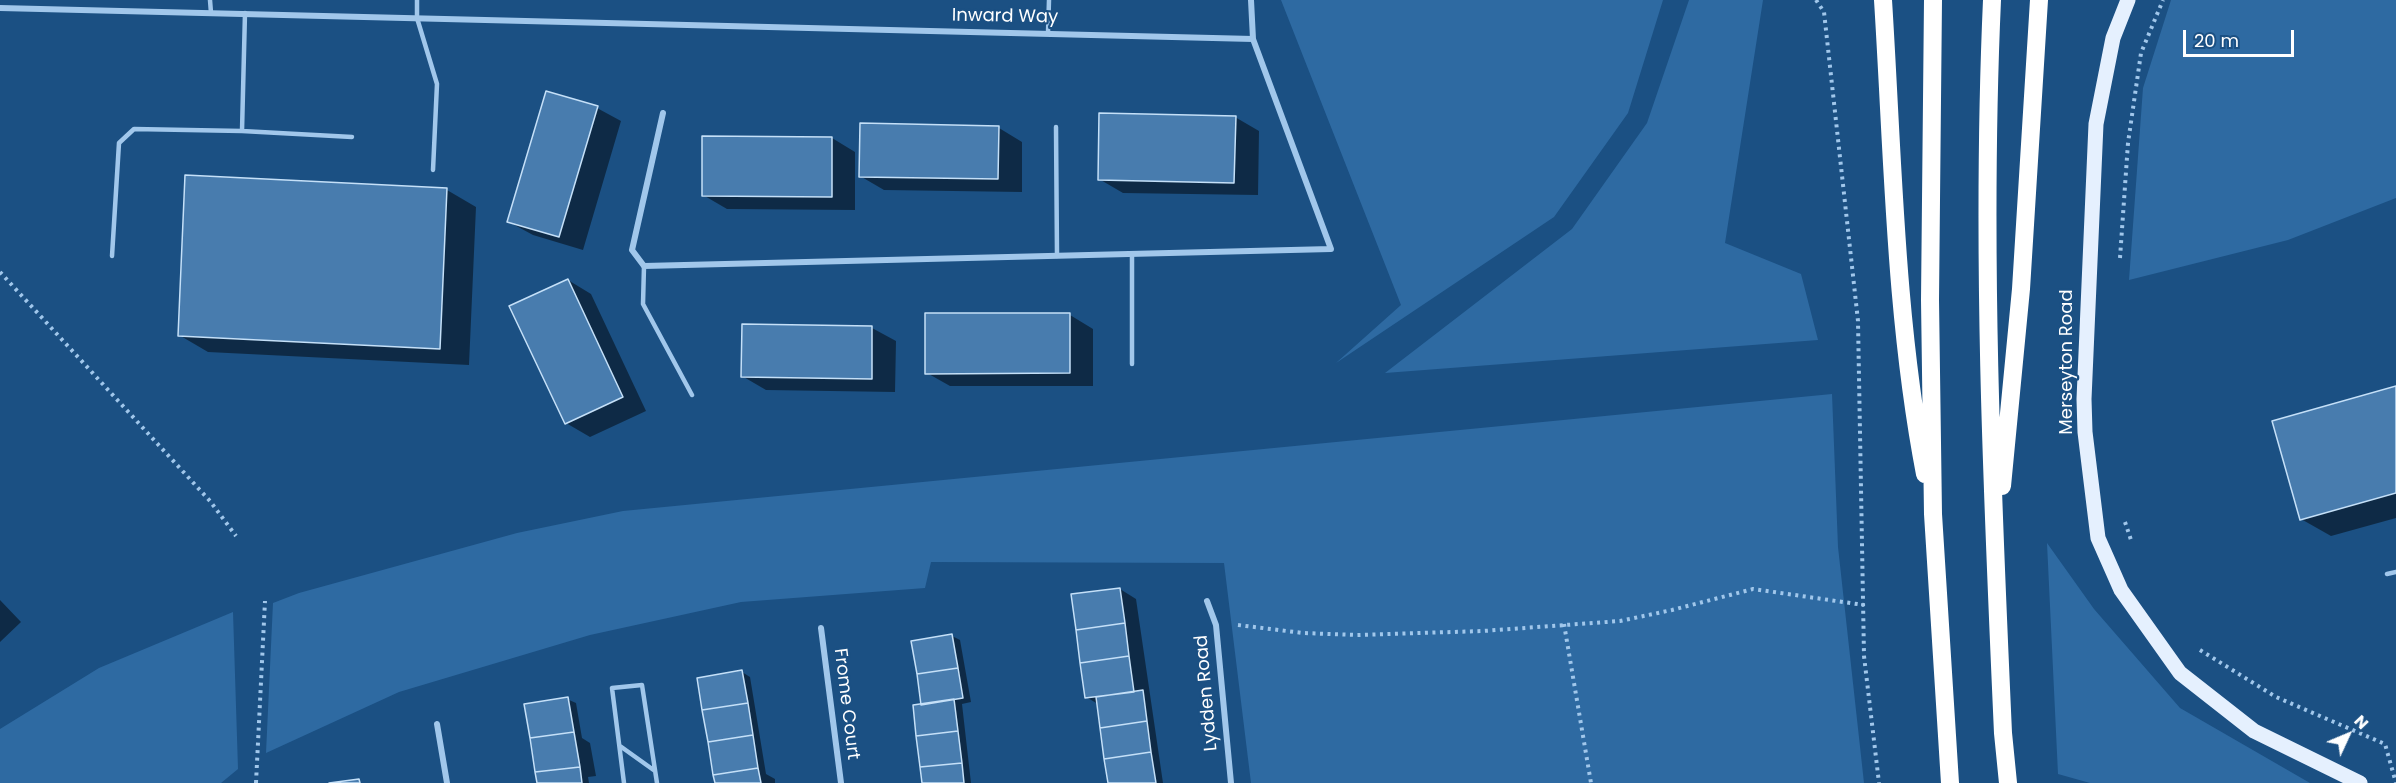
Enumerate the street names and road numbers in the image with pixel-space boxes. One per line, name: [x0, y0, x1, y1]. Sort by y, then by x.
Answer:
street label: Inward Way: [952, 5, 1058, 29]
street label: Merseyton Road: [2056, 289, 2078, 435]
street label: Lydden Road: [1191, 634, 1223, 752]
street label: Frome Court: [828, 647, 864, 761]

